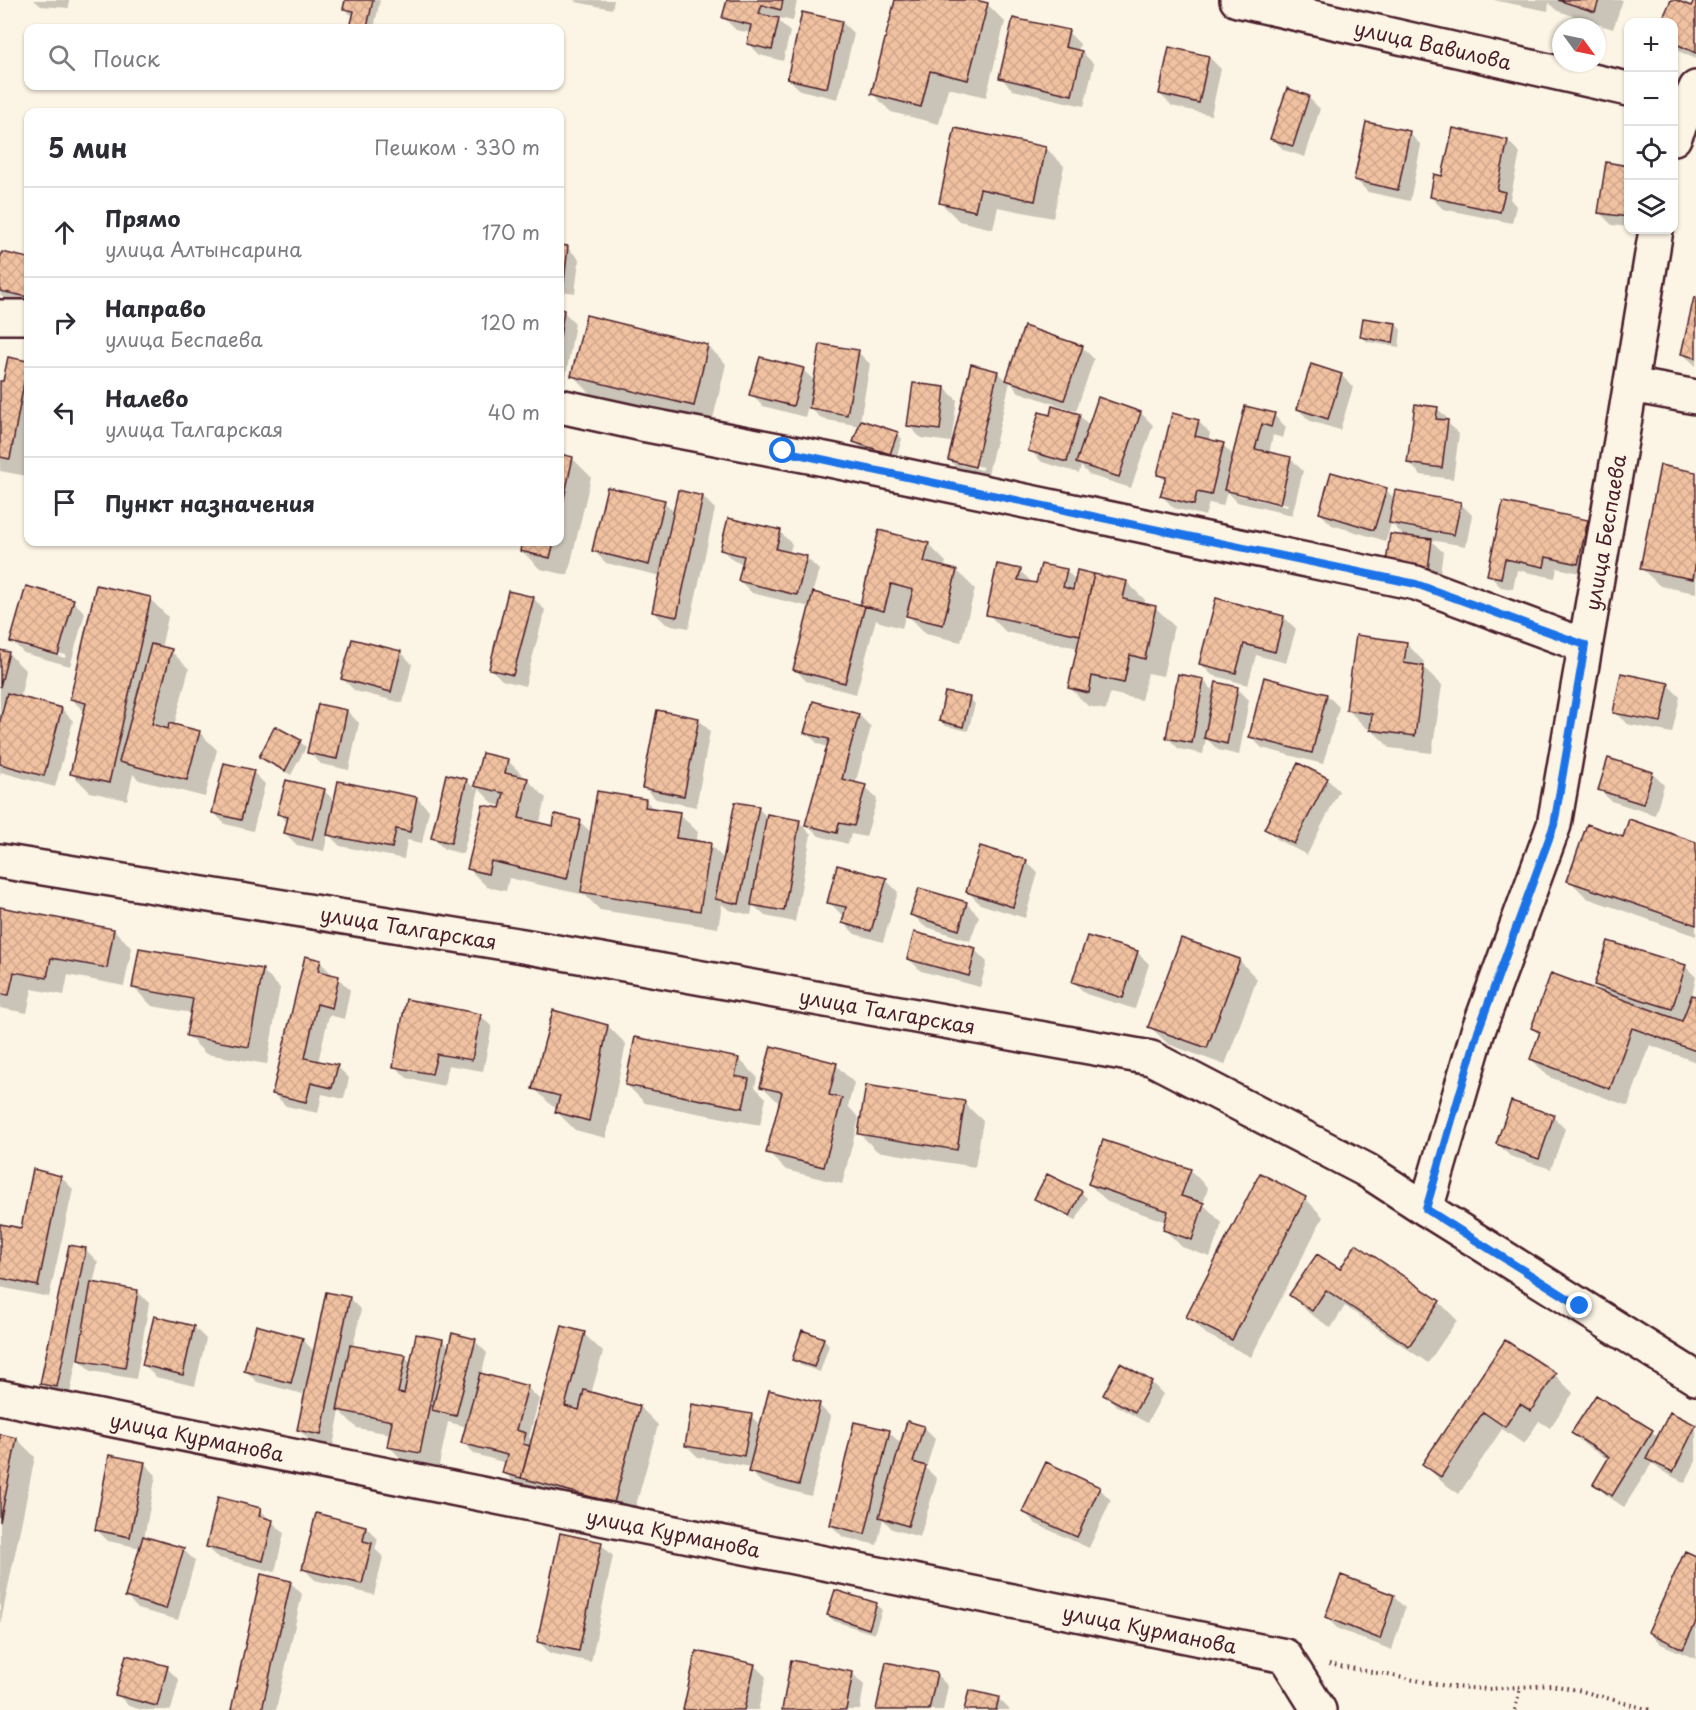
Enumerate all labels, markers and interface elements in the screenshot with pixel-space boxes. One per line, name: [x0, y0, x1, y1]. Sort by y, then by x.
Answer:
street label: улица Вавилова: [1352, 12, 1515, 77]
north arrow: [1552, 18, 1606, 72]
map controls: [1624, 18, 1678, 234]
button: +: [1624, 18, 1678, 72]
search box: [24, 24, 564, 90]
icon: search: [45, 41, 78, 74]
text: Поиск: [93, 41, 160, 74]
button: −: [1624, 72, 1678, 126]
button: locate: [1624, 126, 1678, 180]
text: 5 мин: [48, 128, 127, 167]
text: Пешком · 330 m: [374, 132, 540, 162]
button: layers: [1624, 180, 1678, 234]
text: Прямо: [105, 201, 180, 234]
icon: ahead: [48, 216, 81, 249]
text: 170 m: [482, 217, 540, 247]
text: улица Алтынсарина: [105, 234, 302, 264]
text: Направо: [105, 291, 206, 324]
icon: right: [48, 306, 81, 339]
text: 120 m: [481, 307, 540, 337]
text: улица Беспаева: [105, 324, 263, 354]
text: Налево: [105, 381, 188, 414]
icon: left: [48, 396, 81, 429]
text: 40 m: [488, 397, 540, 427]
text: улица Талгарская: [105, 414, 283, 444]
route start: [769, 437, 795, 463]
street label: улица Беспаева: [1577, 452, 1633, 613]
icon: arrive: [48, 486, 81, 519]
text: Пункт назначения: [105, 486, 315, 519]
street label: улица Талгарская: [318, 898, 499, 957]
street label: улица Талгарская: [797, 981, 978, 1041]
route end: [1566, 1292, 1592, 1318]
street label: улица Курманова: [107, 1405, 287, 1469]
street label: улица Курманова: [584, 1501, 764, 1565]
street label: улица Курманова: [1060, 1597, 1240, 1661]

